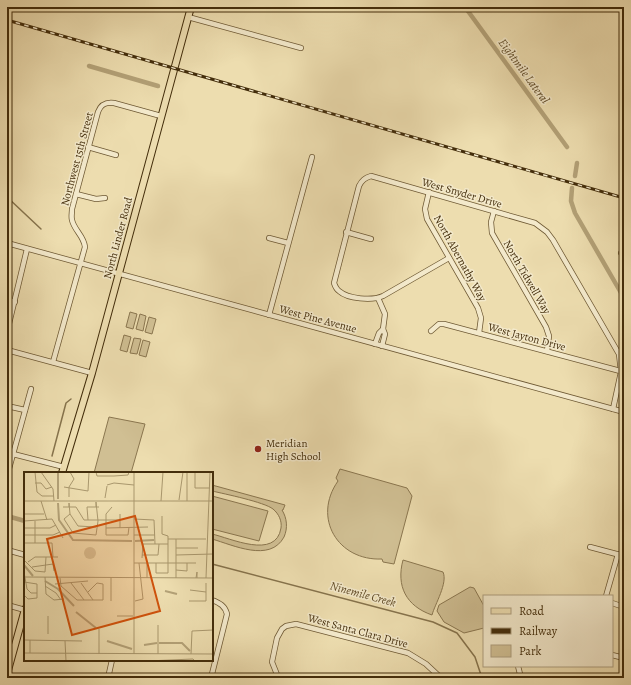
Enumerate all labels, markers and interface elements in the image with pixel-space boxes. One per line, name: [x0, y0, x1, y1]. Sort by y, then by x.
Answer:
water label: Eightmile Lateral: [495, 35, 553, 107]
street label: Northwest 15th Street: [57, 110, 97, 208]
street label: West Snyder Drive: [419, 174, 504, 212]
street label: North Linder Road: [100, 195, 136, 280]
street label: North Abernathy Way: [430, 212, 490, 304]
street label: North Tidwell Way: [500, 237, 554, 317]
street label: West Pine Avenue: [277, 301, 358, 337]
street label: West Jayton Drive: [486, 319, 567, 355]
place label: Meridian High School: [266, 436, 321, 464]
marker: Meridian High School: [253, 444, 263, 454]
inset map: [24, 472, 213, 661]
water label: Ninemile Creek: [328, 577, 398, 611]
legend: [483, 595, 613, 667]
text: Road: [519, 603, 545, 619]
street label: West Santa Clara Drive: [305, 610, 410, 652]
text: Railway: [519, 623, 558, 639]
text: Park: [519, 643, 542, 659]

